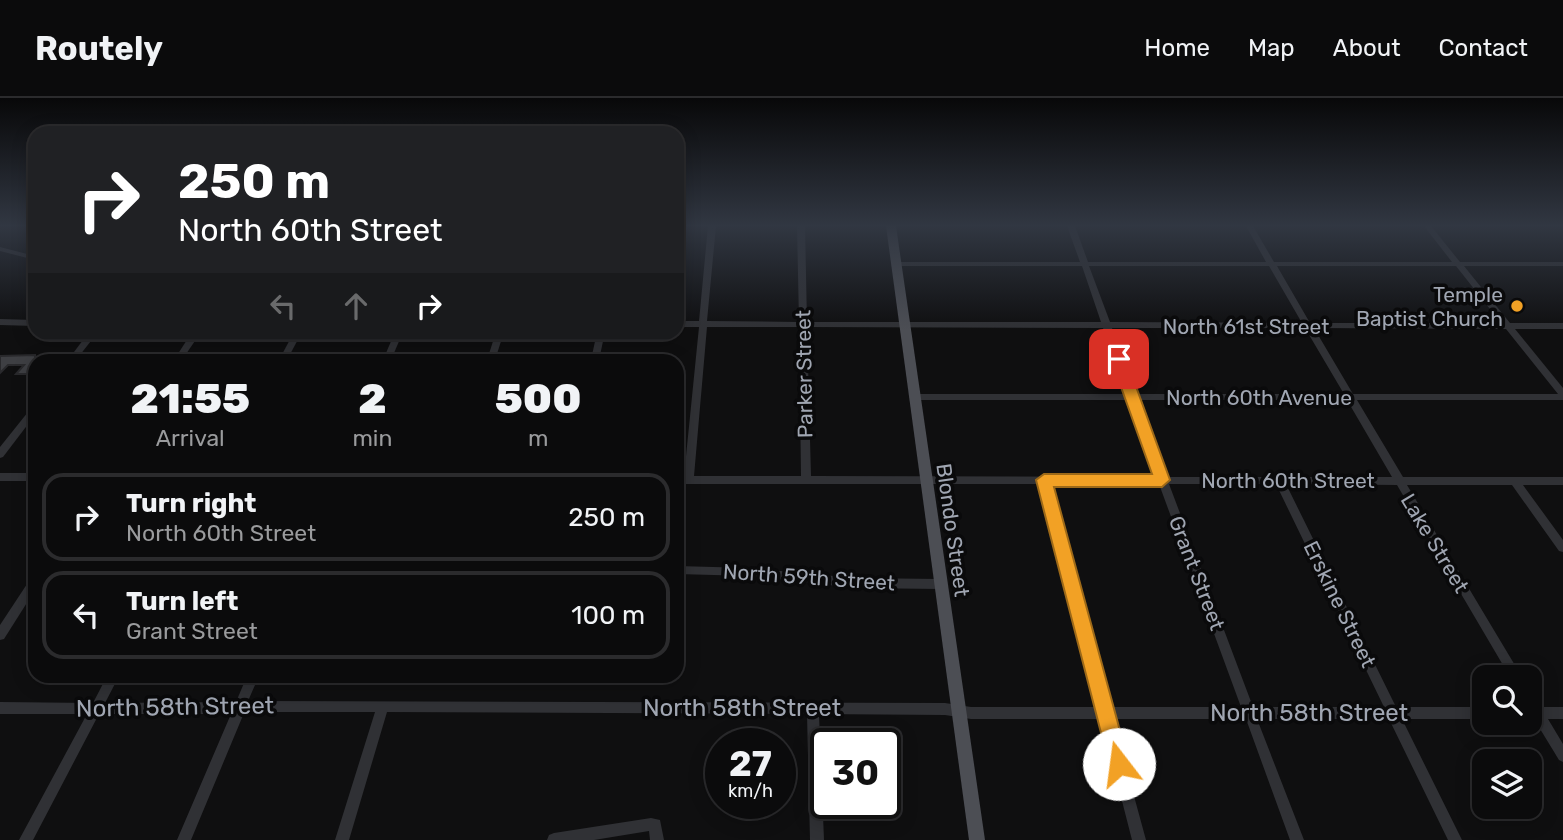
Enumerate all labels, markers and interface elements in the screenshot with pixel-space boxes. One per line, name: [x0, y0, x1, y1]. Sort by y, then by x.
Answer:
text: Routely: [35, 29, 163, 68]
text: Home: [1144, 34, 1210, 62]
text: Map: [1248, 34, 1295, 62]
text: About: [1333, 34, 1401, 62]
text: Contact: [1439, 34, 1528, 62]
text: 250 m: [178, 152, 330, 210]
icon: right: [63, 154, 154, 245]
text: North 60th Street: [178, 211, 443, 249]
place label: Temple Baptist Church: [1356, 282, 1503, 331]
icon: left: [264, 287, 302, 325]
icon: ahead: [337, 287, 375, 325]
icon: right: [410, 287, 448, 325]
marker: Temple Baptist Church: [1509, 298, 1525, 314]
street label: Parker Street: [790, 310, 818, 438]
street label: North 61st Street: [1163, 314, 1329, 339]
pin: [1089, 329, 1149, 389]
icon: arrive: [1100, 340, 1138, 378]
text: 21:55: [130, 374, 250, 424]
text: 2: [358, 374, 387, 424]
text: 500: [495, 374, 582, 424]
street label: North 60th Avenue: [1166, 385, 1352, 410]
text: Arrival: [156, 424, 225, 452]
text: min: [352, 424, 392, 452]
text: m: [528, 424, 548, 452]
street label: Blondo Street: [931, 462, 975, 598]
street label: North 60th Street: [1201, 468, 1375, 493]
text: Turn right: [126, 488, 256, 519]
street label: Lake Street: [1396, 489, 1474, 597]
icon: right: [67, 498, 105, 536]
text: 250 m: [568, 502, 645, 533]
street label: Grant Street: [1164, 512, 1230, 634]
text: North 60th Street: [126, 519, 316, 547]
street label: Erskine Street: [1299, 537, 1381, 671]
street label: North 59th Street: [722, 559, 896, 595]
text: Turn left: [126, 586, 238, 617]
icon: left: [67, 596, 105, 634]
text: 100 m: [571, 600, 645, 631]
text: Grant Street: [126, 617, 258, 645]
map controls: [1472, 665, 1542, 819]
button: search: [1472, 665, 1542, 735]
street label: North 58th Street: [76, 691, 274, 723]
street label: North 58th Street: [643, 694, 841, 722]
street label: North 58th Street: [1210, 699, 1408, 727]
position arrow: [1082, 727, 1156, 801]
speed limit sign: 30: [810, 728, 901, 819]
text: 27: [729, 743, 772, 785]
button: layers: [1472, 749, 1542, 819]
text: km/h: [728, 780, 773, 802]

